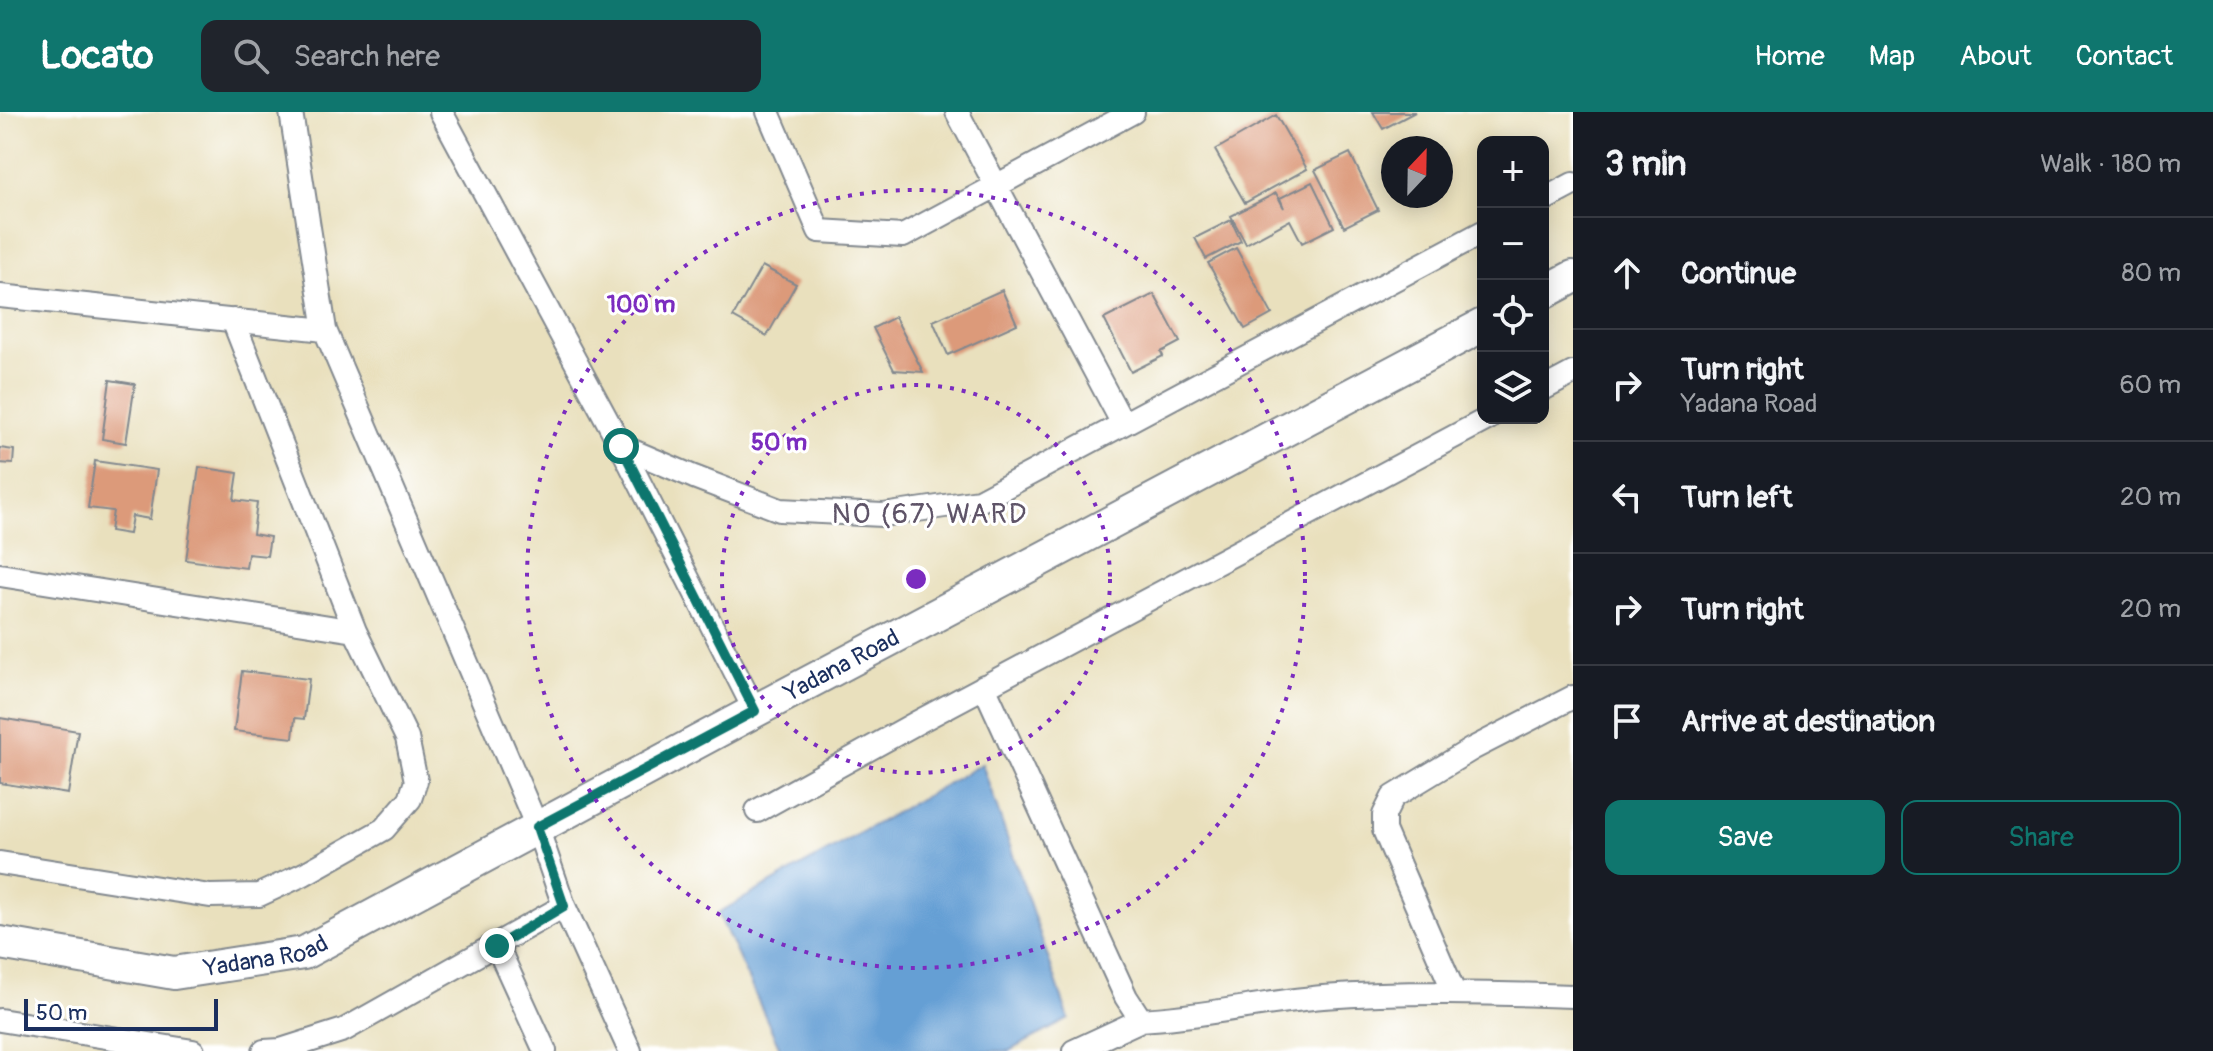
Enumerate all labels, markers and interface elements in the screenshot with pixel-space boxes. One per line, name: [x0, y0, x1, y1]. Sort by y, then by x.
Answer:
search box: [201, 20, 761, 92]
text: Locato: [40, 32, 153, 80]
icon: search: [229, 34, 273, 78]
text: Search here: [293, 38, 440, 75]
text: Home: [1754, 39, 1825, 74]
text: Map: [1869, 39, 1915, 74]
text: About: [1959, 39, 2032, 74]
text: Contact: [2076, 39, 2173, 74]
north arrow: [1381, 136, 1453, 208]
map controls: [1477, 136, 1549, 424]
button: +: [1477, 136, 1549, 208]
text: 3 min: [1605, 143, 1687, 186]
text: Walk · 180 m: [2040, 148, 2181, 180]
button: −: [1477, 208, 1549, 280]
icon: ahead: [1605, 251, 1649, 295]
text: Continue: [1681, 255, 1796, 292]
text: 80 m: [2121, 257, 2181, 289]
button: locate: [1477, 280, 1549, 352]
text: 100 m: [607, 290, 675, 319]
text: Turn right: [1681, 351, 1804, 388]
button: layers: [1477, 352, 1549, 424]
icon: right: [1605, 363, 1649, 407]
text: 60 m: [2119, 369, 2181, 401]
text: Yadana Road: [1681, 388, 1818, 420]
route start: [603, 428, 639, 464]
text: 50 m: [751, 428, 807, 457]
icon: left: [1605, 475, 1649, 519]
text: Turn left: [1681, 479, 1792, 516]
text: 20 m: [2120, 481, 2181, 513]
district label: NO (67) WARD: [832, 497, 1028, 532]
centre of rings: [902, 565, 930, 593]
icon: right: [1605, 587, 1649, 631]
text: Turn right: [1681, 591, 1804, 628]
text: 20 m: [2120, 593, 2181, 625]
street label: Yadana Road: [779, 623, 904, 708]
icon: arrive: [1605, 699, 1649, 743]
text: Arrive at destination: [1681, 703, 1935, 740]
button: Save: [1605, 800, 1885, 875]
button: Share: [1901, 800, 2181, 875]
route end: [479, 928, 515, 964]
street label: Yadana Road: [201, 929, 333, 983]
scale bar: [24, 995, 218, 1031]
text: 50 m: [36, 999, 87, 1027]

